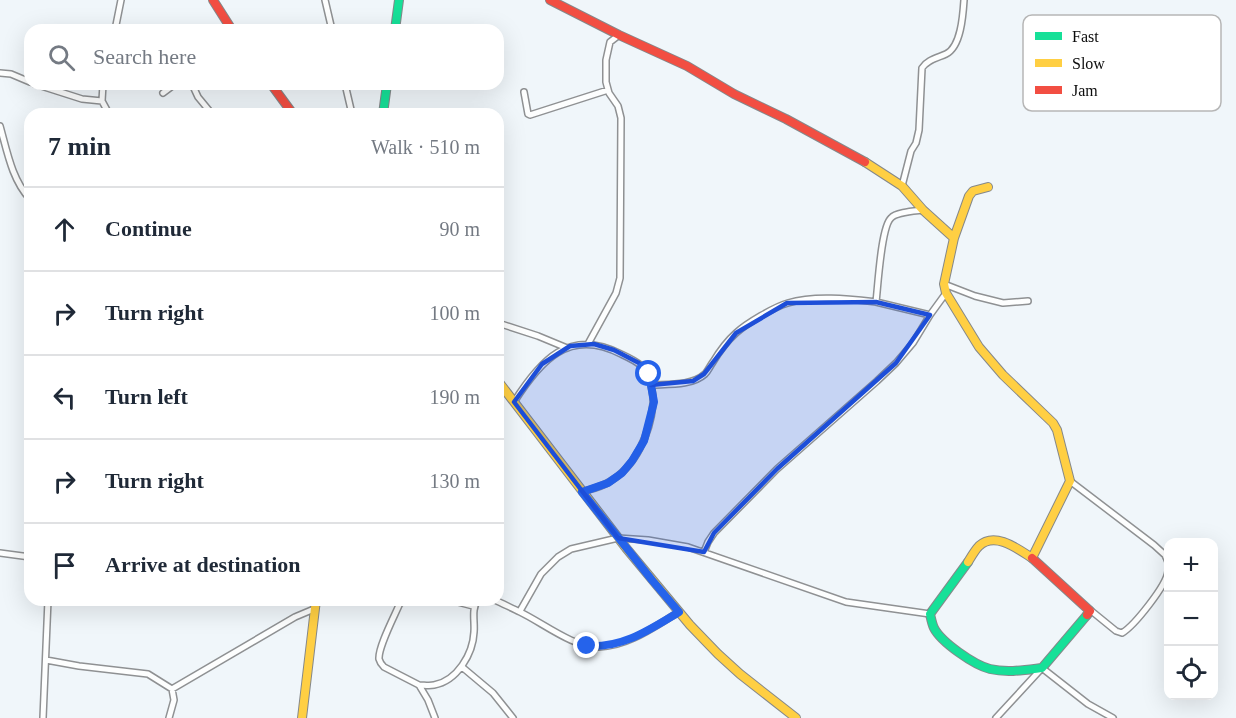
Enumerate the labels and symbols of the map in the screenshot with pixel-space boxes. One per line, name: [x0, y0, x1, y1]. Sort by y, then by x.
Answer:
legend: [1023, 15, 1221, 111]
text: Fast: [1072, 28, 1099, 45]
text: Slow: [1072, 55, 1105, 72]
text: Jam: [1072, 82, 1098, 99]
route start: [635, 360, 661, 386]
route end: [573, 632, 599, 658]

